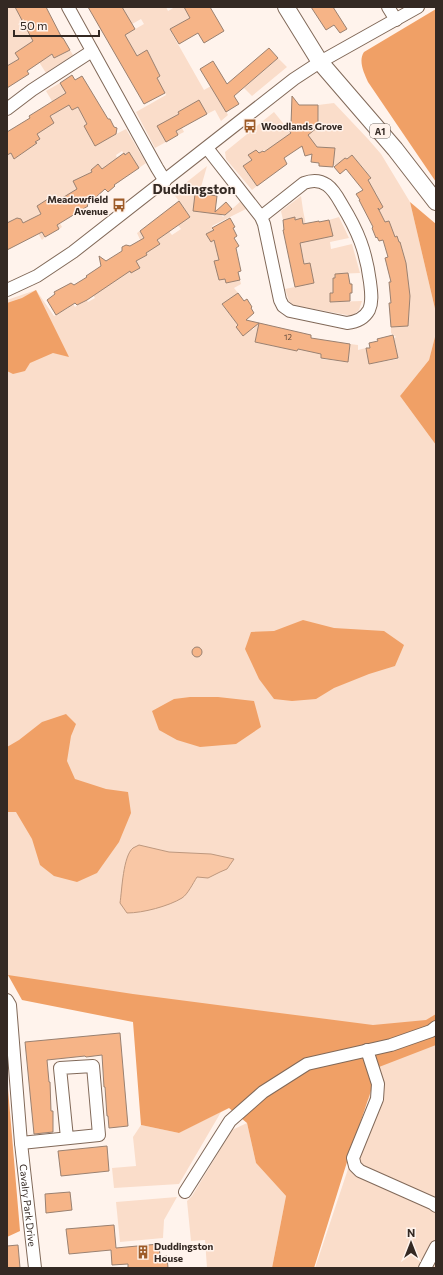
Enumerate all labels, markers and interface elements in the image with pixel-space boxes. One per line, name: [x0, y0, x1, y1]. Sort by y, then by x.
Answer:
scale bar: [14, 12, 99, 38]
text: 50 m: [20, 18, 48, 32]
bus stop icon: Woodlands Grove: [242, 118, 258, 134]
place label: Woodlands Grove: [261, 120, 342, 132]
road number: A1: [370, 124, 390, 138]
district label: Duddingston: [152, 180, 236, 197]
place label: Meadowfield Avenue: [47, 193, 108, 217]
bus stop icon: Meadowfield Avenue: [111, 197, 127, 213]
house number: 12: [284, 332, 292, 342]
street label: Cavalry Park Drive: [17, 1163, 39, 1247]
north arrow: [391, 1223, 431, 1263]
text: N: [407, 1226, 415, 1239]
place label: Duddingston House: [154, 1240, 214, 1264]
building icon: Duddingston House: [135, 1244, 151, 1260]

